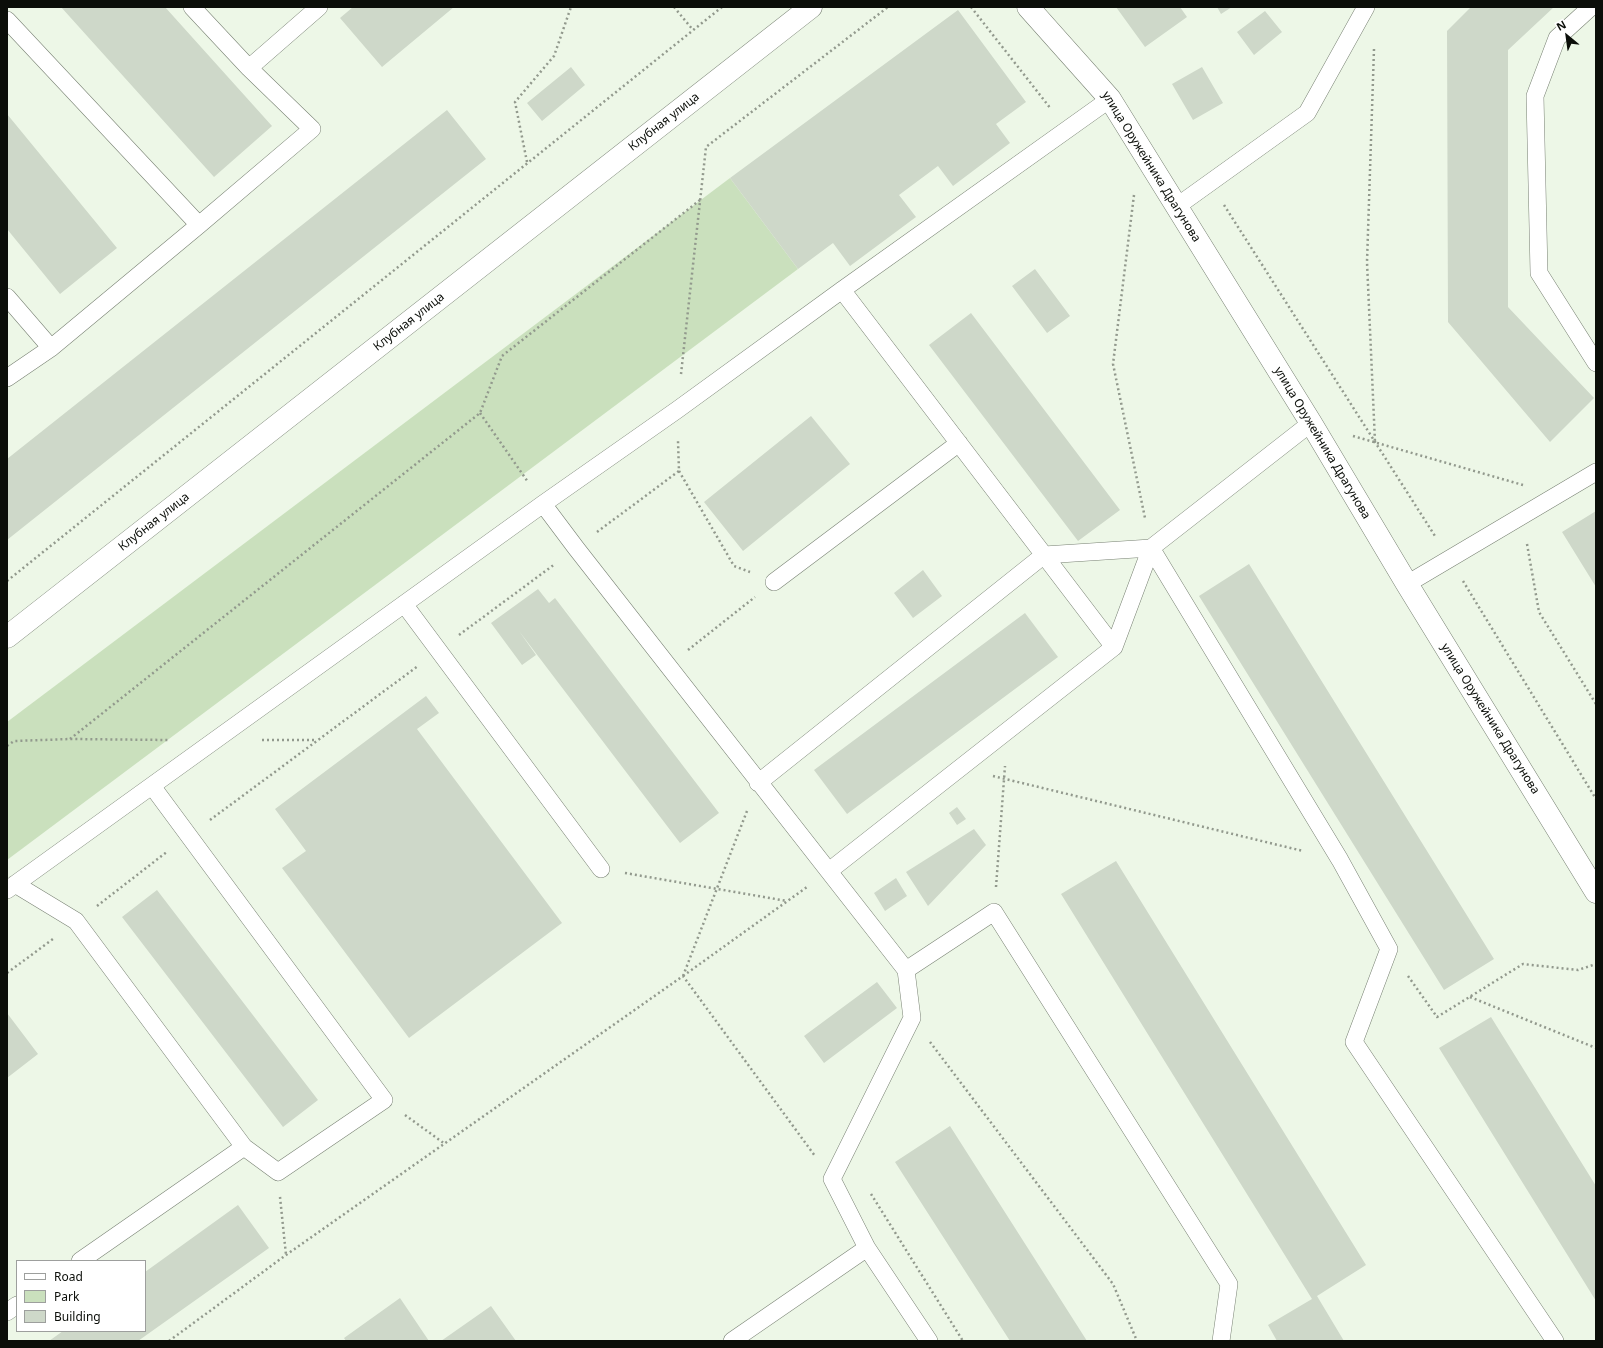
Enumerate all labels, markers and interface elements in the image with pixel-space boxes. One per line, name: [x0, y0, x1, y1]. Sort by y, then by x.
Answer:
north arrow: [1547, 16, 1587, 56]
text: N: [1553, 16, 1568, 34]
street label: улица Оружейника Драгунова: [1099, 89, 1203, 245]
street label: Клубная улица: [626, 90, 702, 154]
street label: Клубная улица: [371, 290, 447, 354]
street label: улица Оружейника Драгунова: [1271, 364, 1373, 522]
street label: Клубная улица: [116, 490, 192, 554]
street label: улица Оружейника Драгунова: [1438, 641, 1542, 797]
legend: [16, 1260, 146, 1332]
text: Road: [54, 1268, 83, 1285]
text: Park: [54, 1288, 79, 1305]
text: Building: [54, 1308, 101, 1325]

